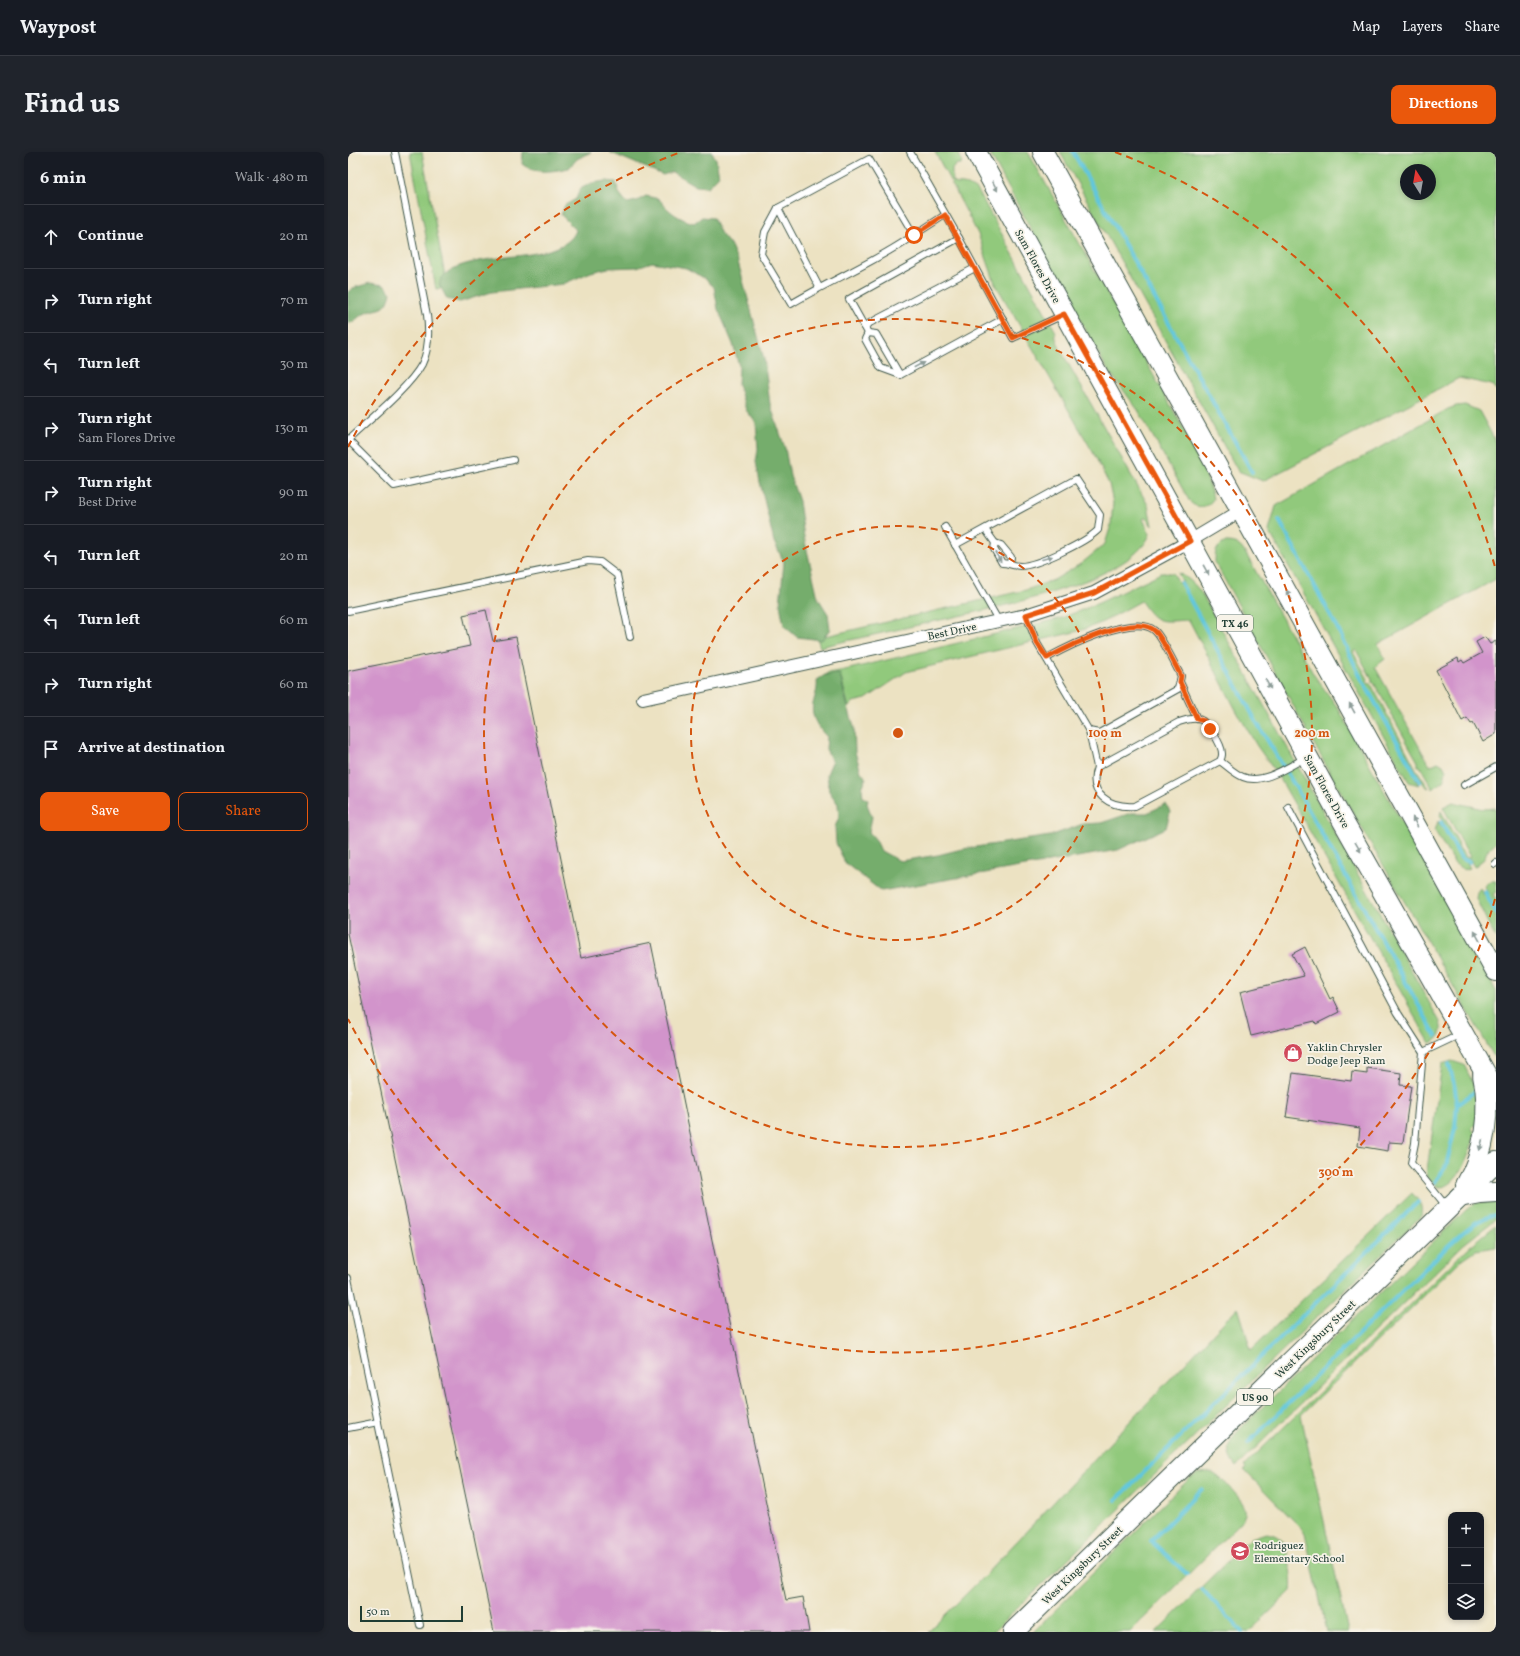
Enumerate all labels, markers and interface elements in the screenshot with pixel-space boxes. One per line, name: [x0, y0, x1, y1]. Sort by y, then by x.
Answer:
text: Waypost: [20, 15, 96, 41]
text: Map: [1352, 18, 1380, 37]
text: Layers: [1402, 18, 1442, 37]
text: Share: [1464, 18, 1500, 37]
text: Find us: [24, 85, 120, 124]
button: Directions: [1391, 85, 1496, 124]
north arrow: [1400, 164, 1436, 200]
text: 6 min: [40, 167, 86, 190]
text: Walk · 480 m: [235, 169, 308, 187]
one-way arrow: [992, 181, 998, 192]
icon: ahead: [40, 226, 62, 248]
text: Continue: [78, 226, 143, 247]
route start: [905, 226, 923, 244]
street label: Sam Flores Drive: [1010, 227, 1063, 306]
text: 20 m: [279, 228, 308, 246]
icon: right: [40, 290, 62, 312]
text: Turn right: [78, 290, 152, 311]
text: 70 m: [280, 292, 308, 310]
icon: left: [40, 354, 62, 376]
text: Turn left: [78, 354, 140, 375]
text: 30 m: [280, 356, 308, 374]
one-way arrow: [913, 361, 924, 368]
text: Turn right: [78, 409, 152, 430]
icon: right: [40, 418, 62, 440]
text: 130 m: [275, 420, 308, 438]
text: Sam Flores Drive: [78, 430, 175, 448]
text: Turn right: [78, 473, 152, 494]
icon: right: [40, 482, 62, 504]
text: 90 m: [279, 484, 308, 502]
text: Best Drive: [78, 494, 137, 512]
icon: left: [40, 546, 62, 568]
text: Turn left: [78, 546, 140, 567]
text: 20 m: [279, 548, 308, 566]
one-way arrow: [995, 551, 1002, 563]
one-way arrow: [1042, 555, 1054, 561]
one-way arrow: [1202, 564, 1209, 576]
one-way arrow: [1286, 589, 1293, 601]
icon: left: [40, 610, 62, 632]
text: Turn left: [78, 610, 140, 631]
text: 60 m: [280, 612, 308, 630]
road number: TX 46: [1217, 615, 1253, 631]
street label: Best Drive: [926, 620, 978, 645]
icon: right: [40, 674, 62, 696]
text: Turn right: [78, 674, 152, 695]
text: 60 m: [280, 676, 308, 694]
one-way arrow: [1265, 678, 1272, 690]
one-way arrow: [1349, 703, 1356, 714]
route end: [1201, 720, 1219, 738]
centre of rings: [891, 726, 905, 740]
text: 100 m: [1088, 726, 1122, 742]
text: 200 m: [1294, 726, 1330, 742]
icon: arrive: [40, 738, 62, 760]
text: Arrive at destination: [78, 738, 225, 759]
street label: Sam Flores Drive: [1299, 752, 1352, 831]
button: Save: [40, 792, 170, 831]
button: Share: [178, 792, 308, 831]
one-way arrow: [1412, 816, 1419, 828]
one-way arrow: [1354, 841, 1361, 853]
one-way arrow: [1474, 930, 1481, 942]
place label: Yaklin Chrysler Dodge Jeep Ram: [1307, 1041, 1386, 1069]
shop icon: Yaklin Chrysler Dodge Jeep Ram: [1282, 1042, 1304, 1064]
one-way arrow: [1478, 1139, 1484, 1152]
text: 300 m: [1319, 1165, 1354, 1181]
street label: West Kingsbury Street: [1272, 1297, 1360, 1383]
road number: US 90: [1237, 1389, 1273, 1405]
map controls: [1448, 1512, 1484, 1620]
button: +: [1448, 1512, 1484, 1548]
street label: West Kingsbury Street: [1039, 1523, 1127, 1609]
place label: Rodriguez Elementary School: [1254, 1539, 1345, 1567]
school or university icon: Rodriguez Elementary School: [1229, 1540, 1251, 1562]
button: −: [1448, 1548, 1484, 1584]
button: layers: [1448, 1584, 1484, 1620]
scale bar: [360, 1604, 463, 1623]
text: 50 m: [366, 1605, 390, 1620]

